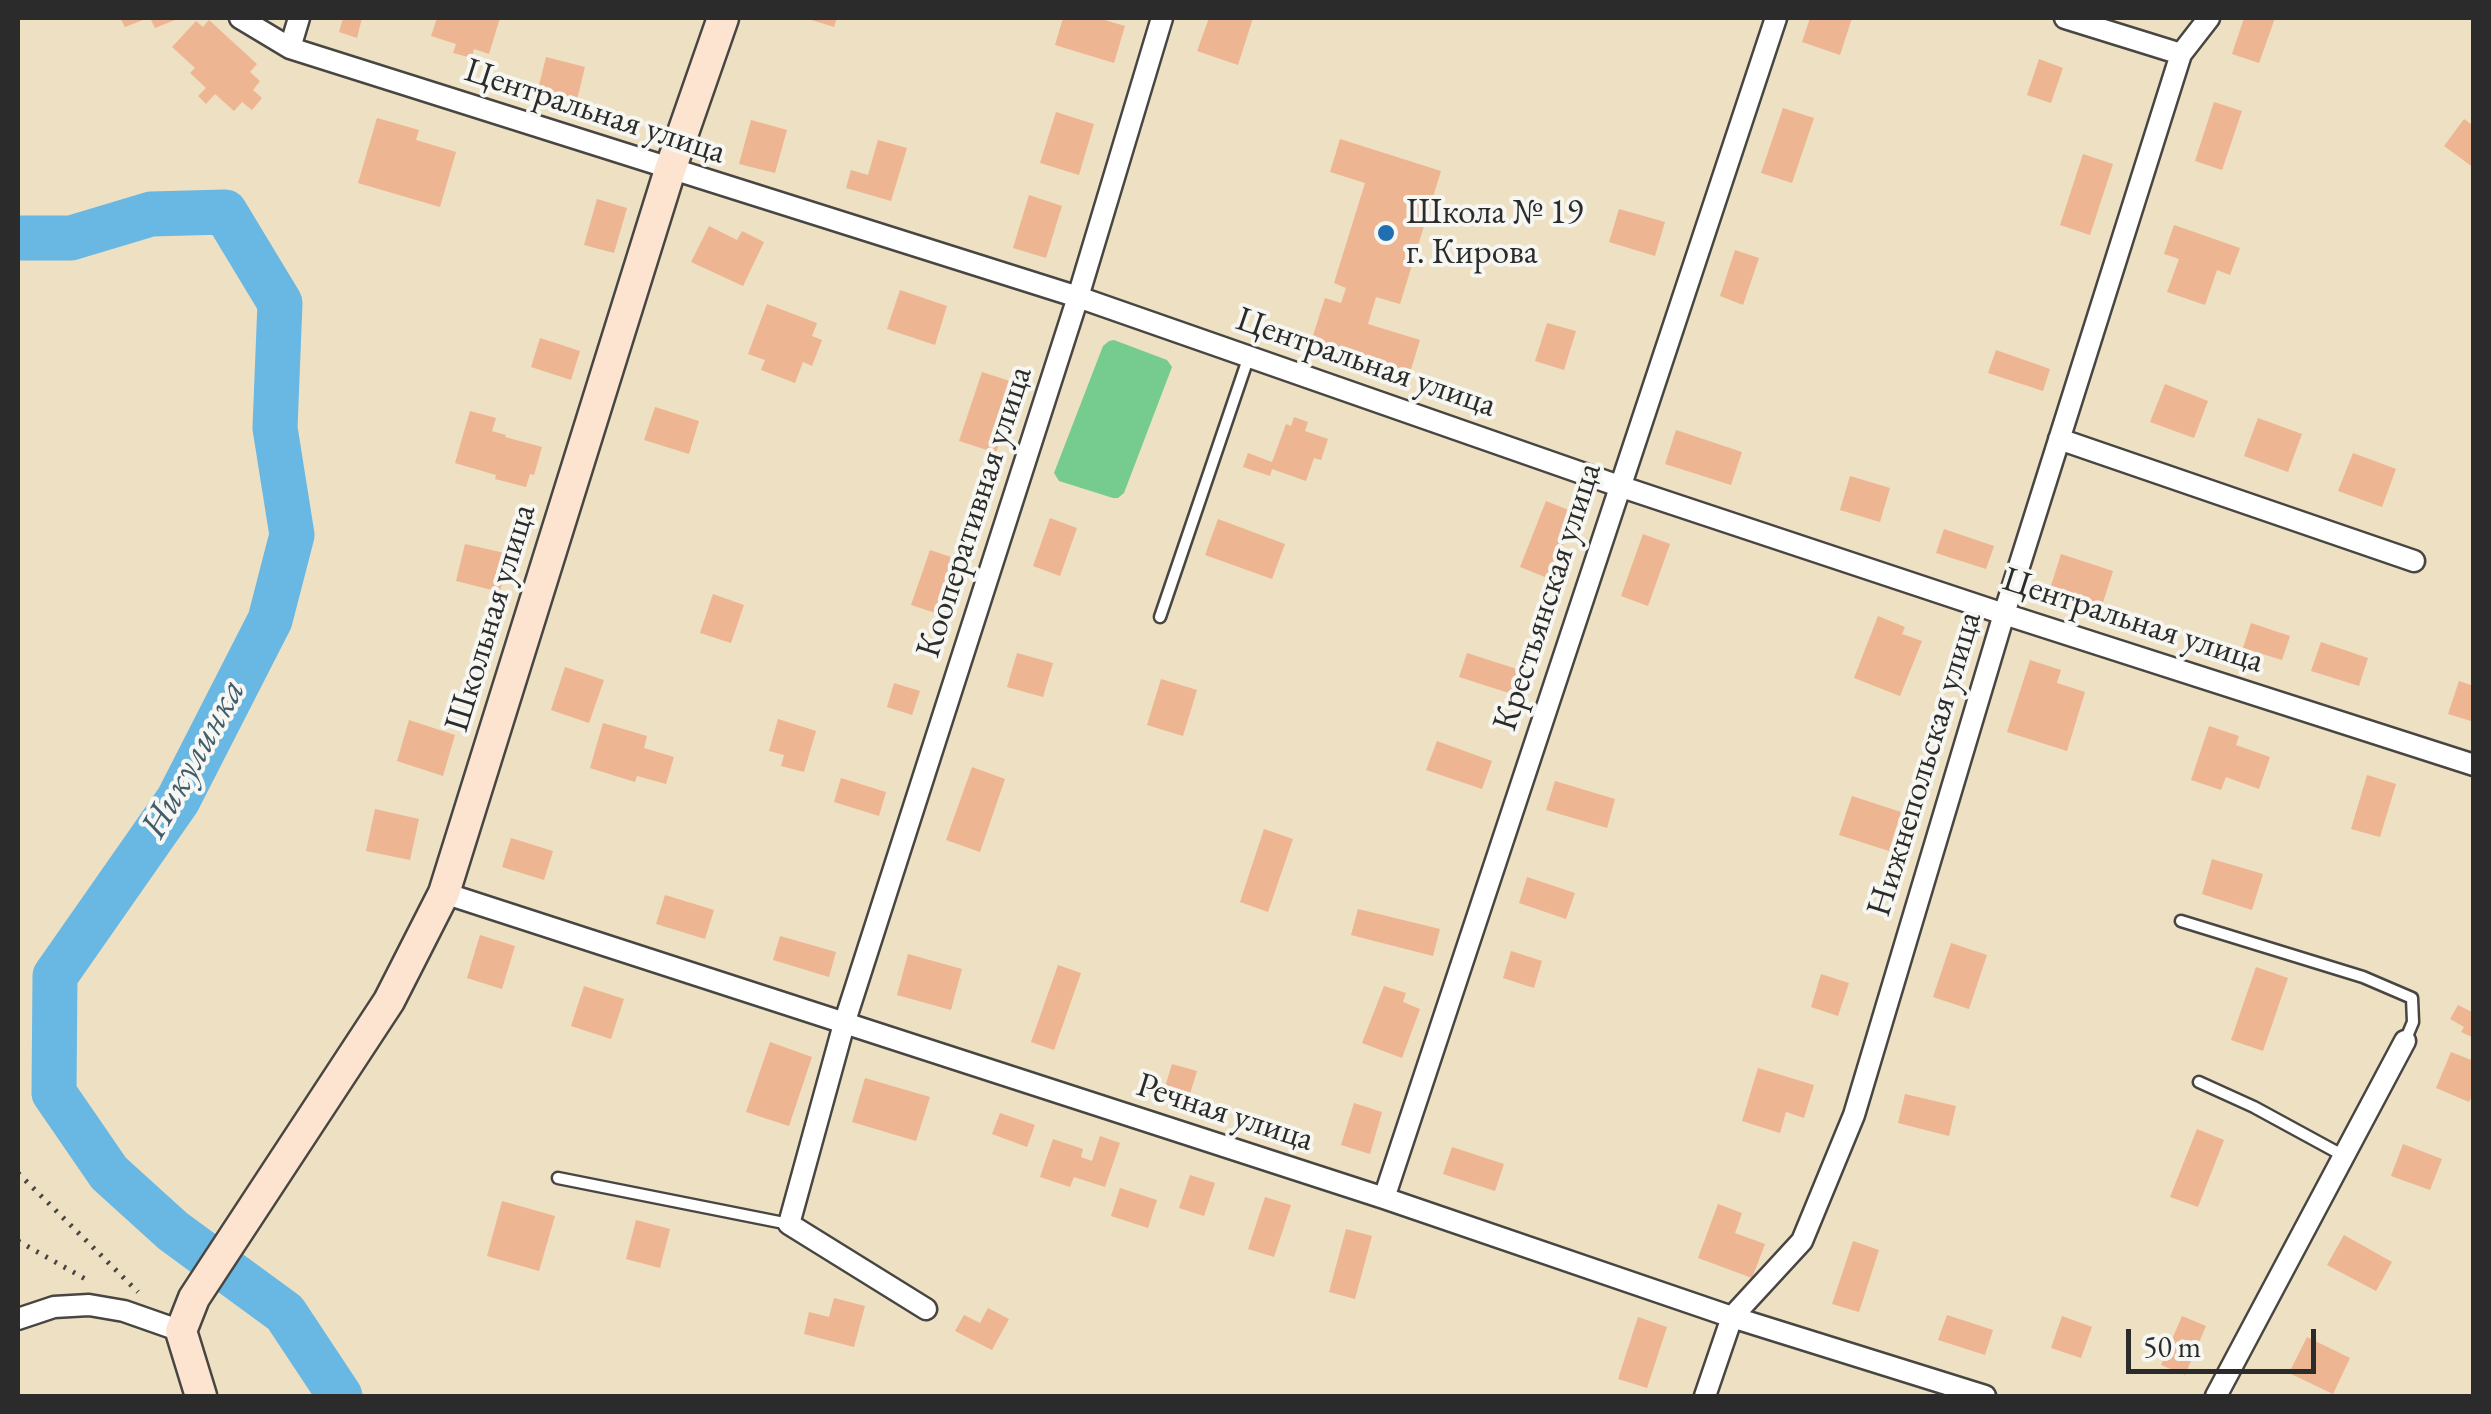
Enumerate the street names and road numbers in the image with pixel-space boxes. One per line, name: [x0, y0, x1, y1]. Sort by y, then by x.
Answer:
street label: Центральная улица: [459, 50, 731, 174]
street label: Центральная улица: [1231, 299, 1501, 427]
street label: Кооперативная улица: [908, 361, 1042, 663]
street label: Крестьянская улица: [1485, 458, 1611, 736]
street label: Школьная улица: [436, 499, 546, 737]
street label: Центральная улица: [1997, 559, 2269, 683]
street label: Нижнепольская улица: [1859, 607, 1991, 921]
street label: Речная улица: [1131, 1065, 1319, 1161]

